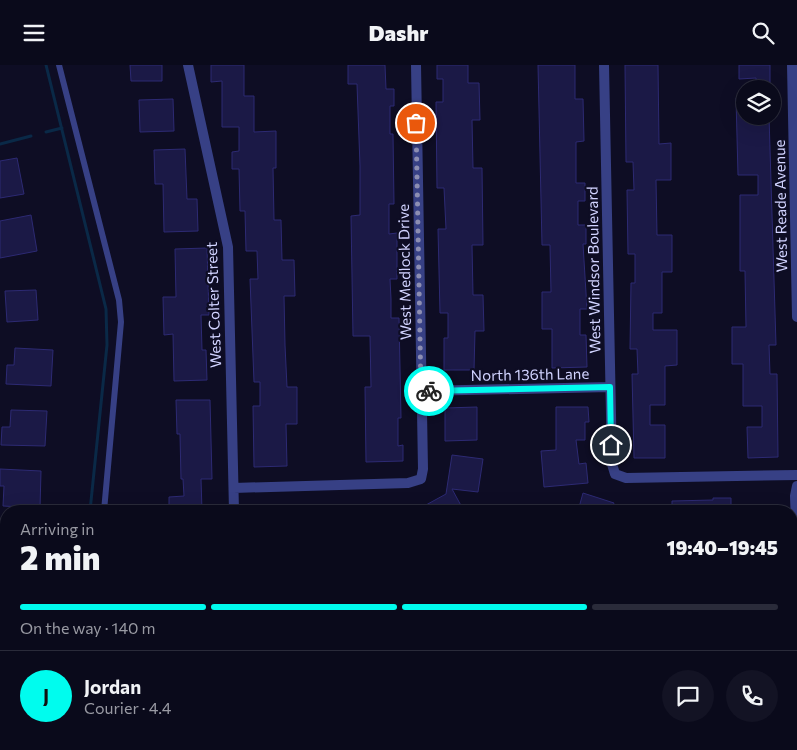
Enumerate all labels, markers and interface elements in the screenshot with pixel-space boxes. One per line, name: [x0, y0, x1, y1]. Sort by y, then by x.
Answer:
icon: menu: [20, 19, 48, 47]
text: Dashr: [368, 19, 429, 46]
icon: search: [749, 19, 777, 47]
map controls: [736, 80, 781, 125]
button: layers: [736, 80, 781, 125]
pin: [395, 102, 437, 144]
icon: bag: [402, 109, 430, 137]
street label: West Reade Avenue: [770, 139, 790, 273]
street label: West Windsor Boulevard: [583, 186, 603, 354]
street label: West Medlock Drive: [394, 204, 414, 340]
street label: West Colter Street: [202, 242, 224, 368]
street label: North 136th Lane: [471, 364, 589, 384]
courier: [404, 366, 454, 416]
icon: bike: [415, 377, 443, 405]
pin: [590, 424, 632, 466]
icon: home: [597, 431, 625, 459]
text: Arriving in: [20, 519, 94, 538]
text: 19:40–19:45: [667, 536, 778, 559]
text: 2 min: [20, 537, 100, 577]
text: On the way · 140 m: [20, 618, 155, 637]
button: chat: [662, 670, 714, 722]
button: phone: [726, 670, 778, 722]
text: Jordan: [84, 675, 141, 698]
text: J: [43, 684, 49, 707]
text: Courier · 4.4: [84, 698, 171, 717]

